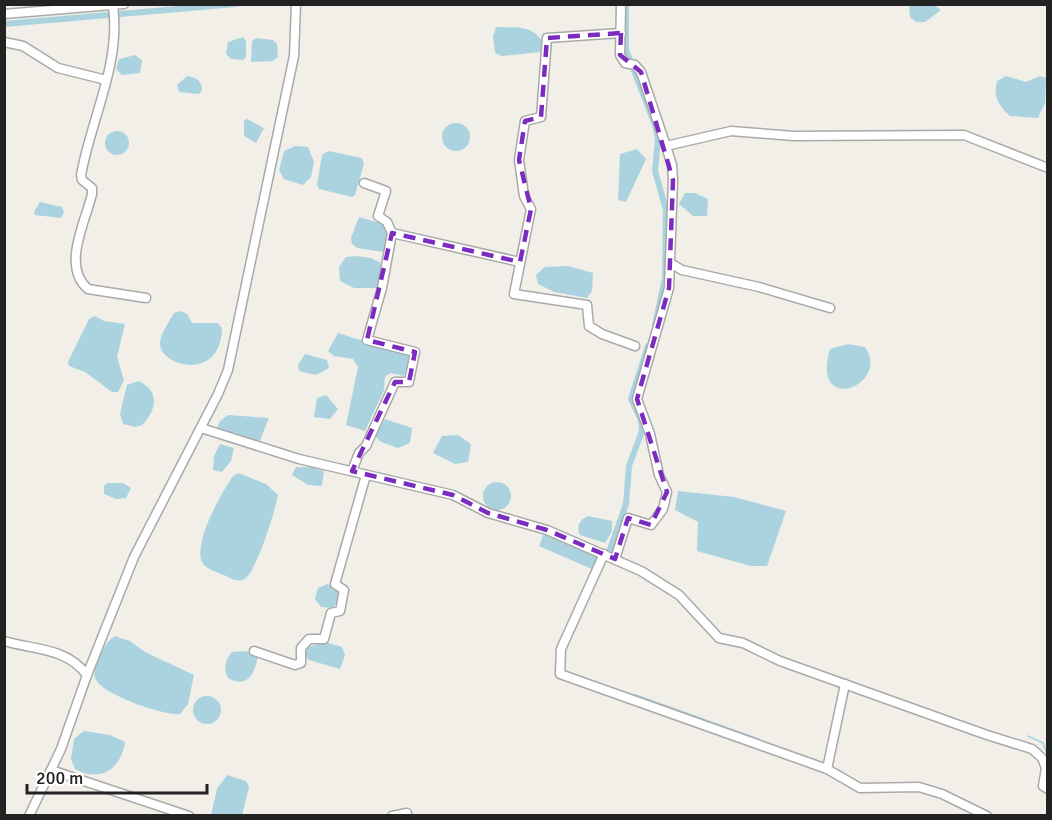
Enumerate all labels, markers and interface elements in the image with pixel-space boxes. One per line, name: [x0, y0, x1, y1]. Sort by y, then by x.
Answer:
scale bar: [27, 757, 207, 795]
text: 200 m: [36, 767, 83, 789]

